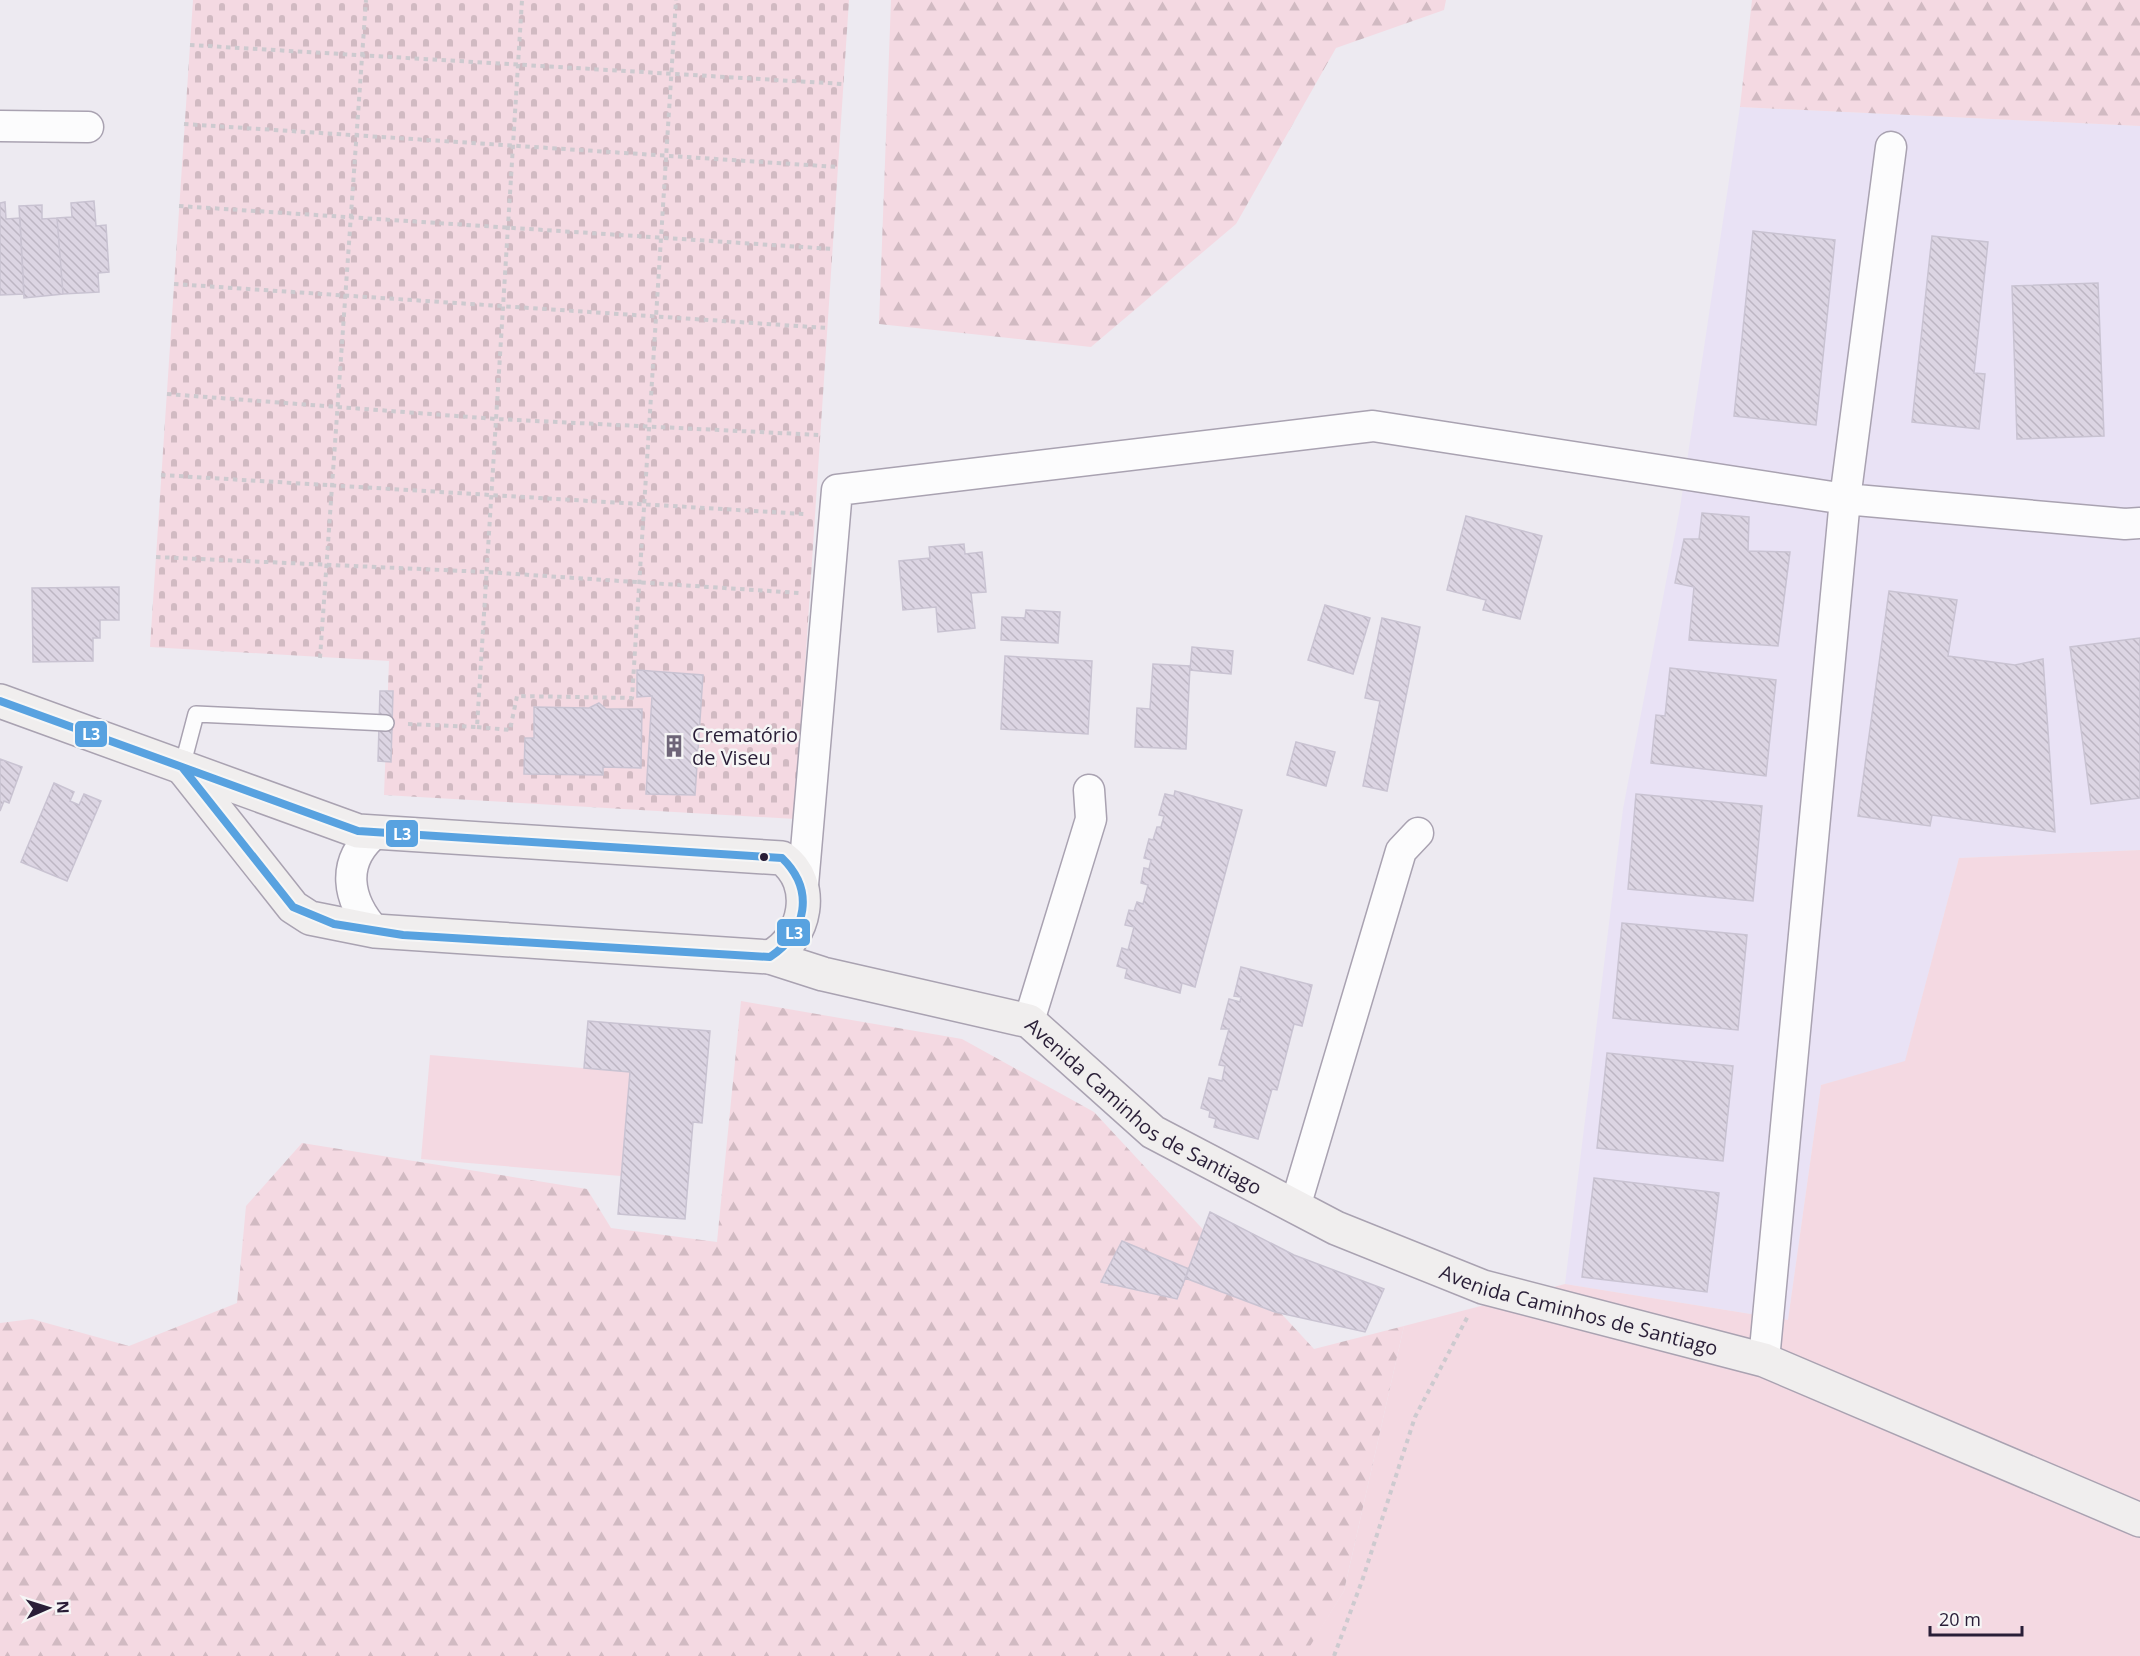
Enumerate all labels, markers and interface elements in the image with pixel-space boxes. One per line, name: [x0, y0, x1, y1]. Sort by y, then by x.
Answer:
line badge: L3: [74, 720, 108, 748]
place label: Crematório de Viseu: [692, 721, 798, 771]
text: L3: [82, 723, 100, 745]
building icon: Crematório de Viseu: [661, 733, 687, 759]
line badge: L3: [385, 819, 419, 848]
text: L3: [393, 823, 411, 845]
unlabelled marker: [758, 851, 770, 863]
line badge: L3: [776, 918, 811, 947]
text: L3: [785, 922, 803, 944]
street label: Avenida Caminhos de Santiago: [1020, 1011, 1267, 1200]
street label: Avenida Caminhos de Santiago: [1436, 1258, 1721, 1361]
north arrow: [18, 1578, 78, 1638]
scale bar: [1930, 1599, 2022, 1637]
text: N: [52, 1600, 74, 1614]
text: 20 m: [1939, 1607, 1981, 1631]

